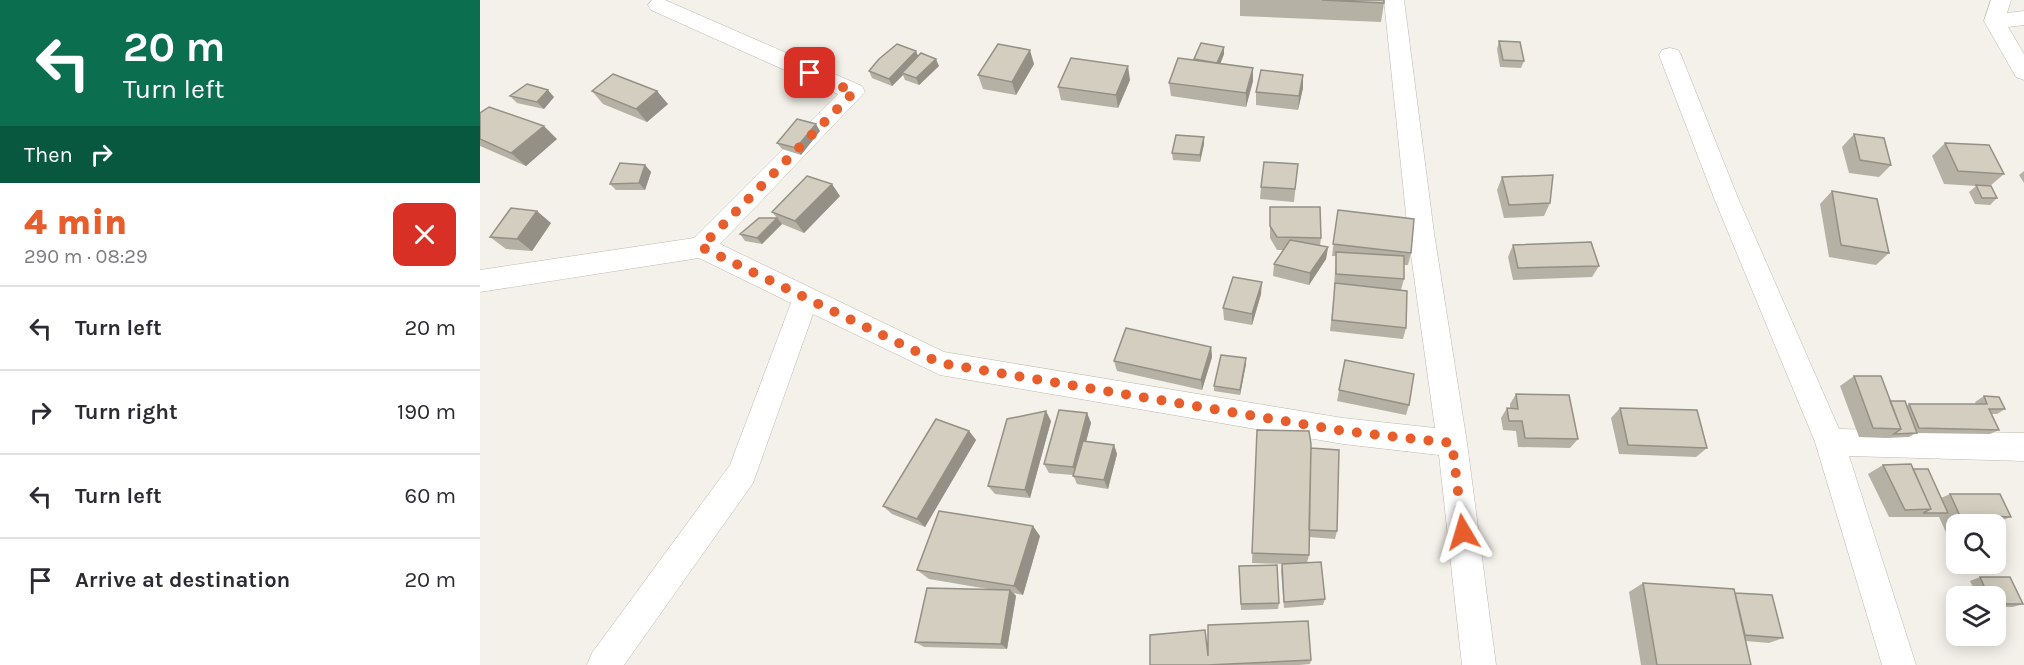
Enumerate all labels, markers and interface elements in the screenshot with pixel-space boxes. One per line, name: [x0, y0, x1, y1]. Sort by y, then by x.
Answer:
text: 20 m: [123, 22, 225, 72]
icon: left: [24, 24, 102, 102]
pin: [784, 47, 835, 98]
icon: arrive: [793, 56, 826, 89]
text: Turn left: [123, 73, 224, 105]
icon: right: [85, 138, 118, 171]
text: Then: [24, 142, 73, 168]
text: 4 min: [24, 201, 127, 243]
button: close: [393, 203, 456, 266]
text: 290 m · 08:29: [24, 245, 148, 268]
icon: left: [24, 312, 57, 345]
text: Turn left: [75, 315, 162, 341]
text: 20 m: [404, 315, 456, 341]
icon: right: [24, 396, 57, 429]
text: Turn right: [75, 399, 178, 425]
text: 190 m: [397, 399, 456, 425]
icon: left: [24, 480, 57, 513]
text: Turn left: [75, 483, 162, 509]
text: 60 m: [405, 483, 456, 509]
position arrow: [1431, 500, 1495, 564]
map controls: [1946, 514, 2006, 646]
button: search: [1946, 514, 2006, 574]
icon: arrive: [24, 564, 57, 597]
text: Arrive at destination: [75, 567, 290, 593]
text: 20 m: [404, 567, 456, 593]
button: layers: [1946, 586, 2006, 646]

